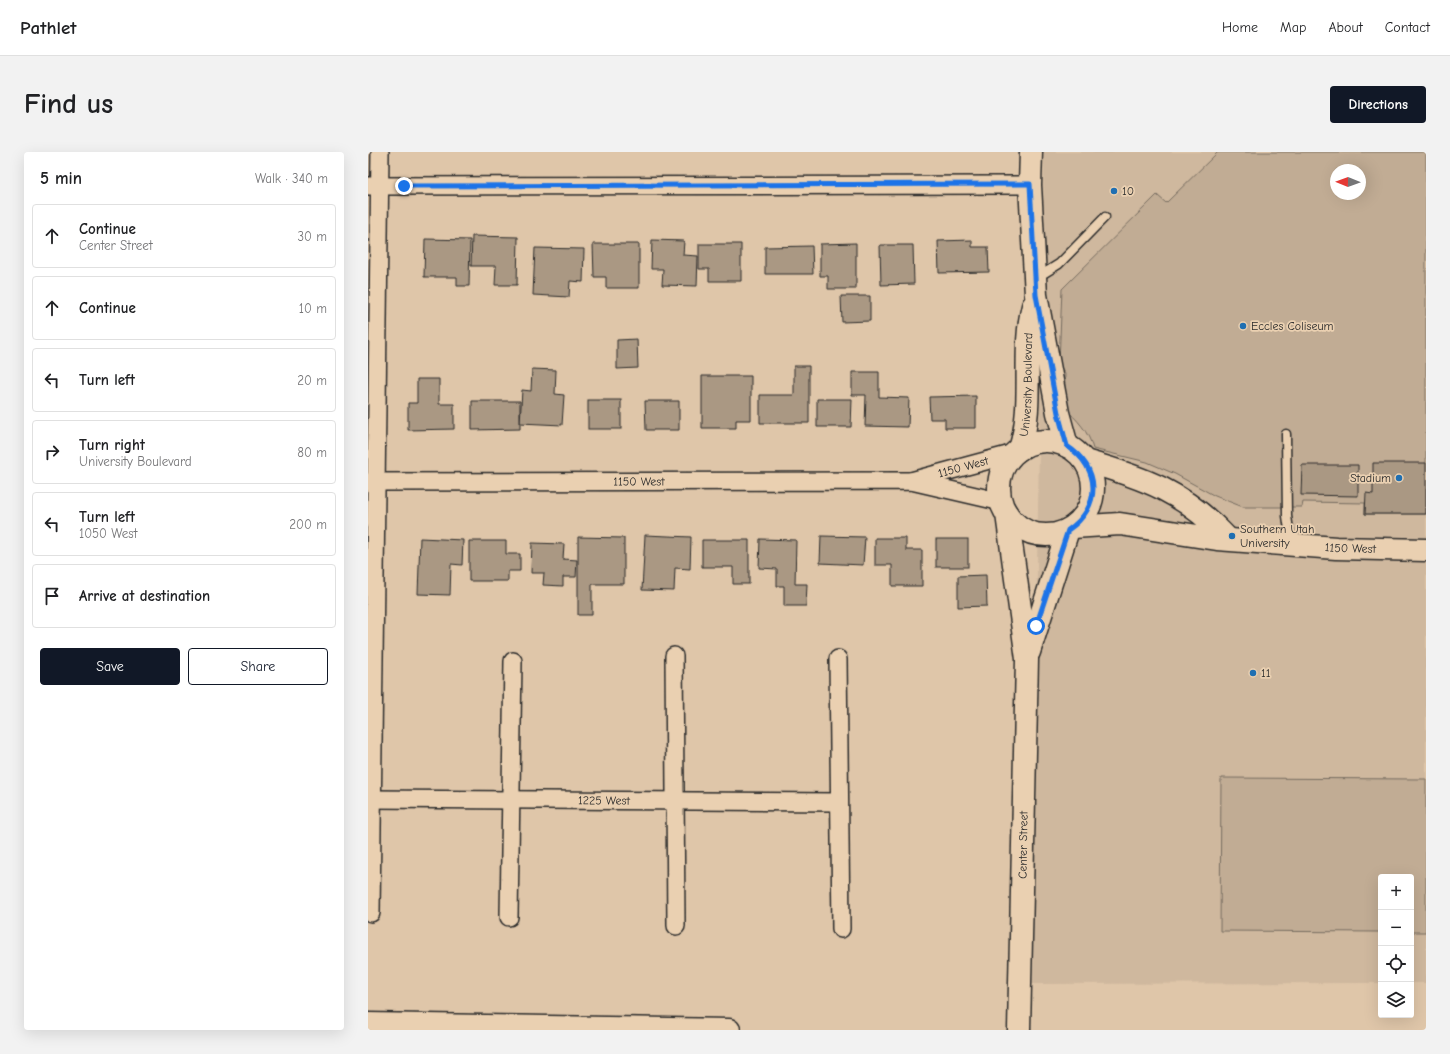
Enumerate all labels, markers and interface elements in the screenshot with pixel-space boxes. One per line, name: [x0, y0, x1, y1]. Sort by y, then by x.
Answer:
text: Pathlet: [20, 17, 76, 39]
text: Home: [1222, 19, 1258, 36]
text: Map: [1280, 19, 1306, 36]
text: About: [1328, 19, 1363, 36]
text: Contact: [1385, 19, 1430, 36]
button: Directions: [1330, 86, 1426, 123]
text: Find us: [24, 88, 113, 120]
north arrow: [1330, 164, 1366, 200]
text: 5 min: [40, 169, 82, 188]
text: Walk · 340 m: [255, 171, 328, 186]
route end: [395, 177, 413, 195]
place label: 10: [1122, 184, 1134, 198]
marker: 10: [1109, 186, 1119, 196]
text: Continue: [79, 220, 136, 238]
icon: ahead: [41, 225, 63, 247]
text: 30 m: [297, 229, 327, 244]
text: Center Street: [79, 238, 153, 253]
icon: ahead: [41, 297, 63, 319]
text: Continue: [79, 299, 136, 317]
text: 10 m: [299, 301, 327, 316]
place label: Eccles Coliseum: [1251, 319, 1334, 333]
marker: Eccles Coliseum: [1238, 321, 1248, 331]
street label: University Boulevard: [1017, 332, 1036, 438]
icon: left: [41, 369, 63, 391]
text: Turn left: [79, 371, 135, 389]
text: 20 m: [297, 373, 327, 388]
text: Turn right: [79, 436, 145, 454]
icon: right: [41, 441, 63, 463]
text: 80 m: [297, 445, 327, 460]
street label: 1150 West: [936, 453, 990, 480]
text: University Boulevard: [79, 454, 192, 469]
place label: Stadium: [1350, 471, 1391, 485]
marker: Stadium: [1394, 473, 1404, 483]
street label: 1150 West: [613, 474, 665, 489]
text: Turn left: [79, 508, 135, 526]
icon: left: [41, 513, 63, 535]
text: 200 m: [289, 517, 327, 532]
place label: Southern Utah University: [1240, 522, 1314, 550]
text: 1050 West: [79, 526, 137, 541]
marker: Southern Utah University: [1227, 531, 1237, 541]
street label: 1150 West: [1324, 540, 1377, 556]
icon: arrive: [41, 585, 63, 607]
text: Arrive at destination: [79, 587, 210, 605]
route start: [1027, 617, 1045, 635]
button: Save: [40, 648, 180, 685]
button: Share: [188, 648, 328, 685]
place label: 11: [1261, 666, 1271, 680]
marker: 11: [1248, 668, 1258, 678]
street label: 1225 West: [578, 793, 631, 808]
street label: Center Street: [1015, 810, 1031, 879]
map controls: [1378, 874, 1414, 1018]
button: +: [1378, 874, 1414, 910]
button: −: [1378, 910, 1414, 946]
button: locate: [1378, 946, 1414, 982]
button: layers: [1378, 982, 1414, 1018]

